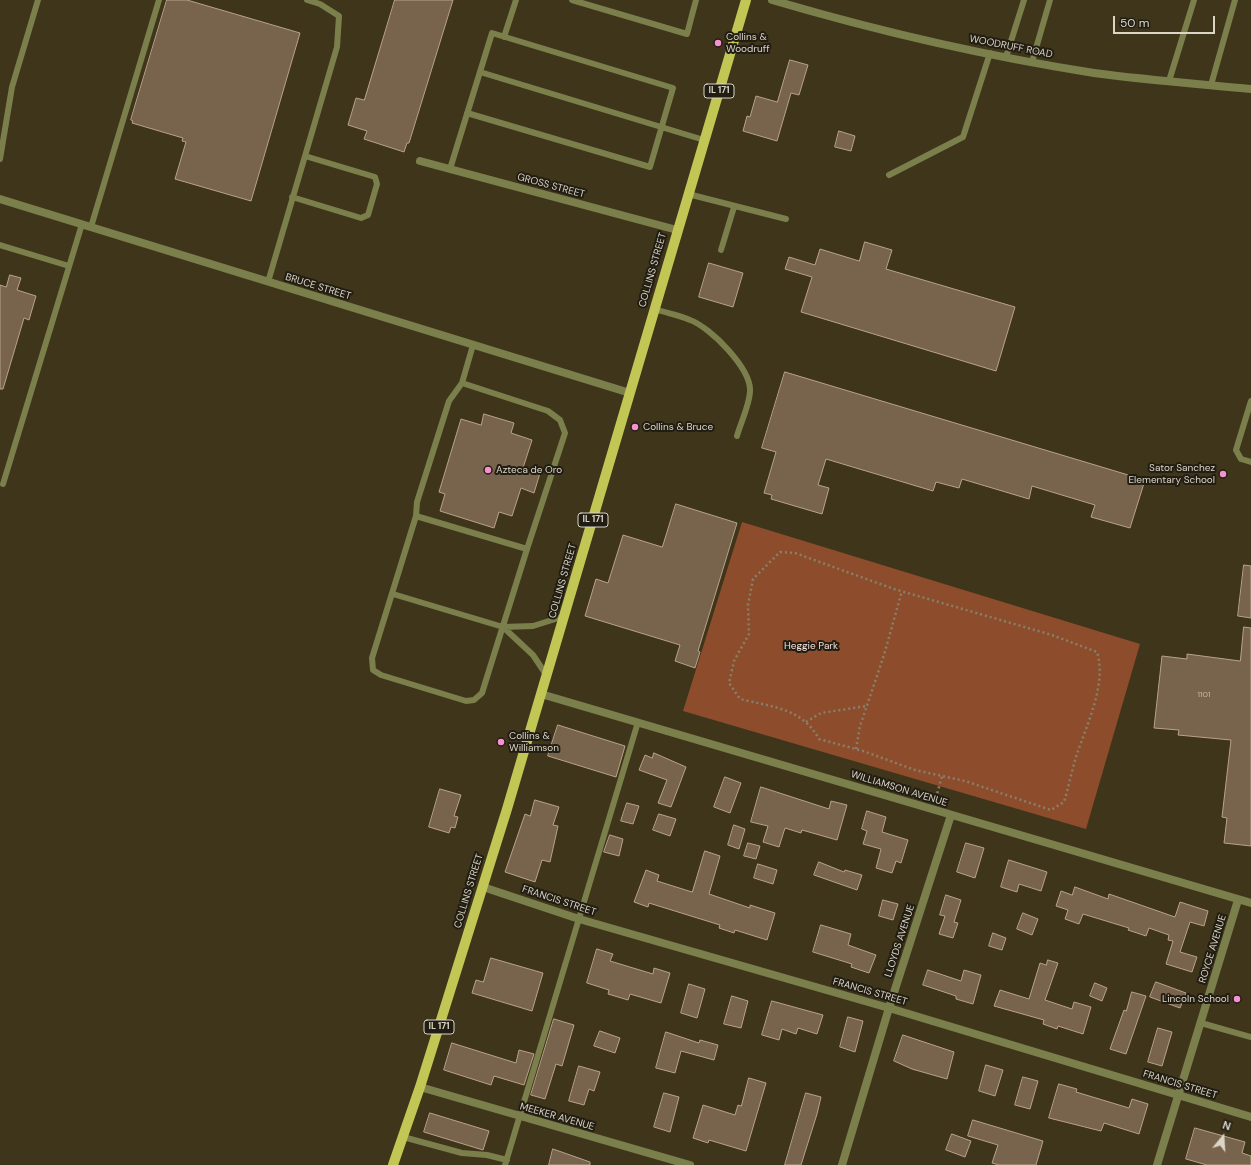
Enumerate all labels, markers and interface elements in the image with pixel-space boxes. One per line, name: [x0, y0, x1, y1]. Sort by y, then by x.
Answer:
scale bar: [1115, 8, 1217, 34]
text: 50 m: [1120, 15, 1149, 31]
place label: Collins & Woodruff: [726, 31, 770, 54]
street label: WOODRUFF ROAD: [968, 33, 1054, 61]
marker: Collins & Woodruff: [713, 38, 723, 48]
road number: IL 171: [704, 84, 734, 98]
street label: GROSS STREET: [516, 171, 586, 201]
street label: COLLINS STREET: [637, 231, 669, 309]
street label: BRUCE STREET: [284, 271, 352, 303]
place label: Collins & Bruce: [643, 421, 713, 433]
marker: Collins & Bruce: [630, 422, 640, 432]
place label: Sator Sanchez Elementary School: [1128, 462, 1215, 486]
place label: Azteca de Oro: [496, 464, 562, 476]
marker: Azteca de Oro: [483, 465, 493, 475]
marker: Sator Sanchez Elementary School: [1218, 469, 1228, 479]
road number: IL 171: [578, 513, 608, 527]
street label: COLLINS STREET: [547, 542, 579, 620]
park label: Heggie Park: [784, 640, 838, 652]
house number: 1101: [1198, 690, 1210, 700]
place label: Collins & Williamson: [509, 730, 559, 754]
marker: Collins & Williamson: [496, 737, 506, 747]
street label: WILLIAMSON AVENUE: [849, 769, 949, 809]
street label: COLLINS STREET: [452, 852, 486, 930]
street label: FRANCIS STREET: [521, 883, 597, 919]
street label: LLOYDS AVENUE: [883, 903, 917, 979]
street label: ROYCE AVENUE: [1197, 913, 1229, 985]
street label: FRANCIS STREET: [831, 976, 909, 1008]
place label: Lincoln School: [1162, 993, 1229, 1005]
marker: Lincoln School: [1232, 994, 1242, 1004]
road number: IL 171: [424, 1020, 454, 1034]
street label: FRANCIS STREET: [1141, 1068, 1219, 1102]
street label: MEEKER AVENUE: [518, 1101, 596, 1133]
north arrow: [1203, 1117, 1243, 1157]
text: N: [1221, 1118, 1233, 1133]

